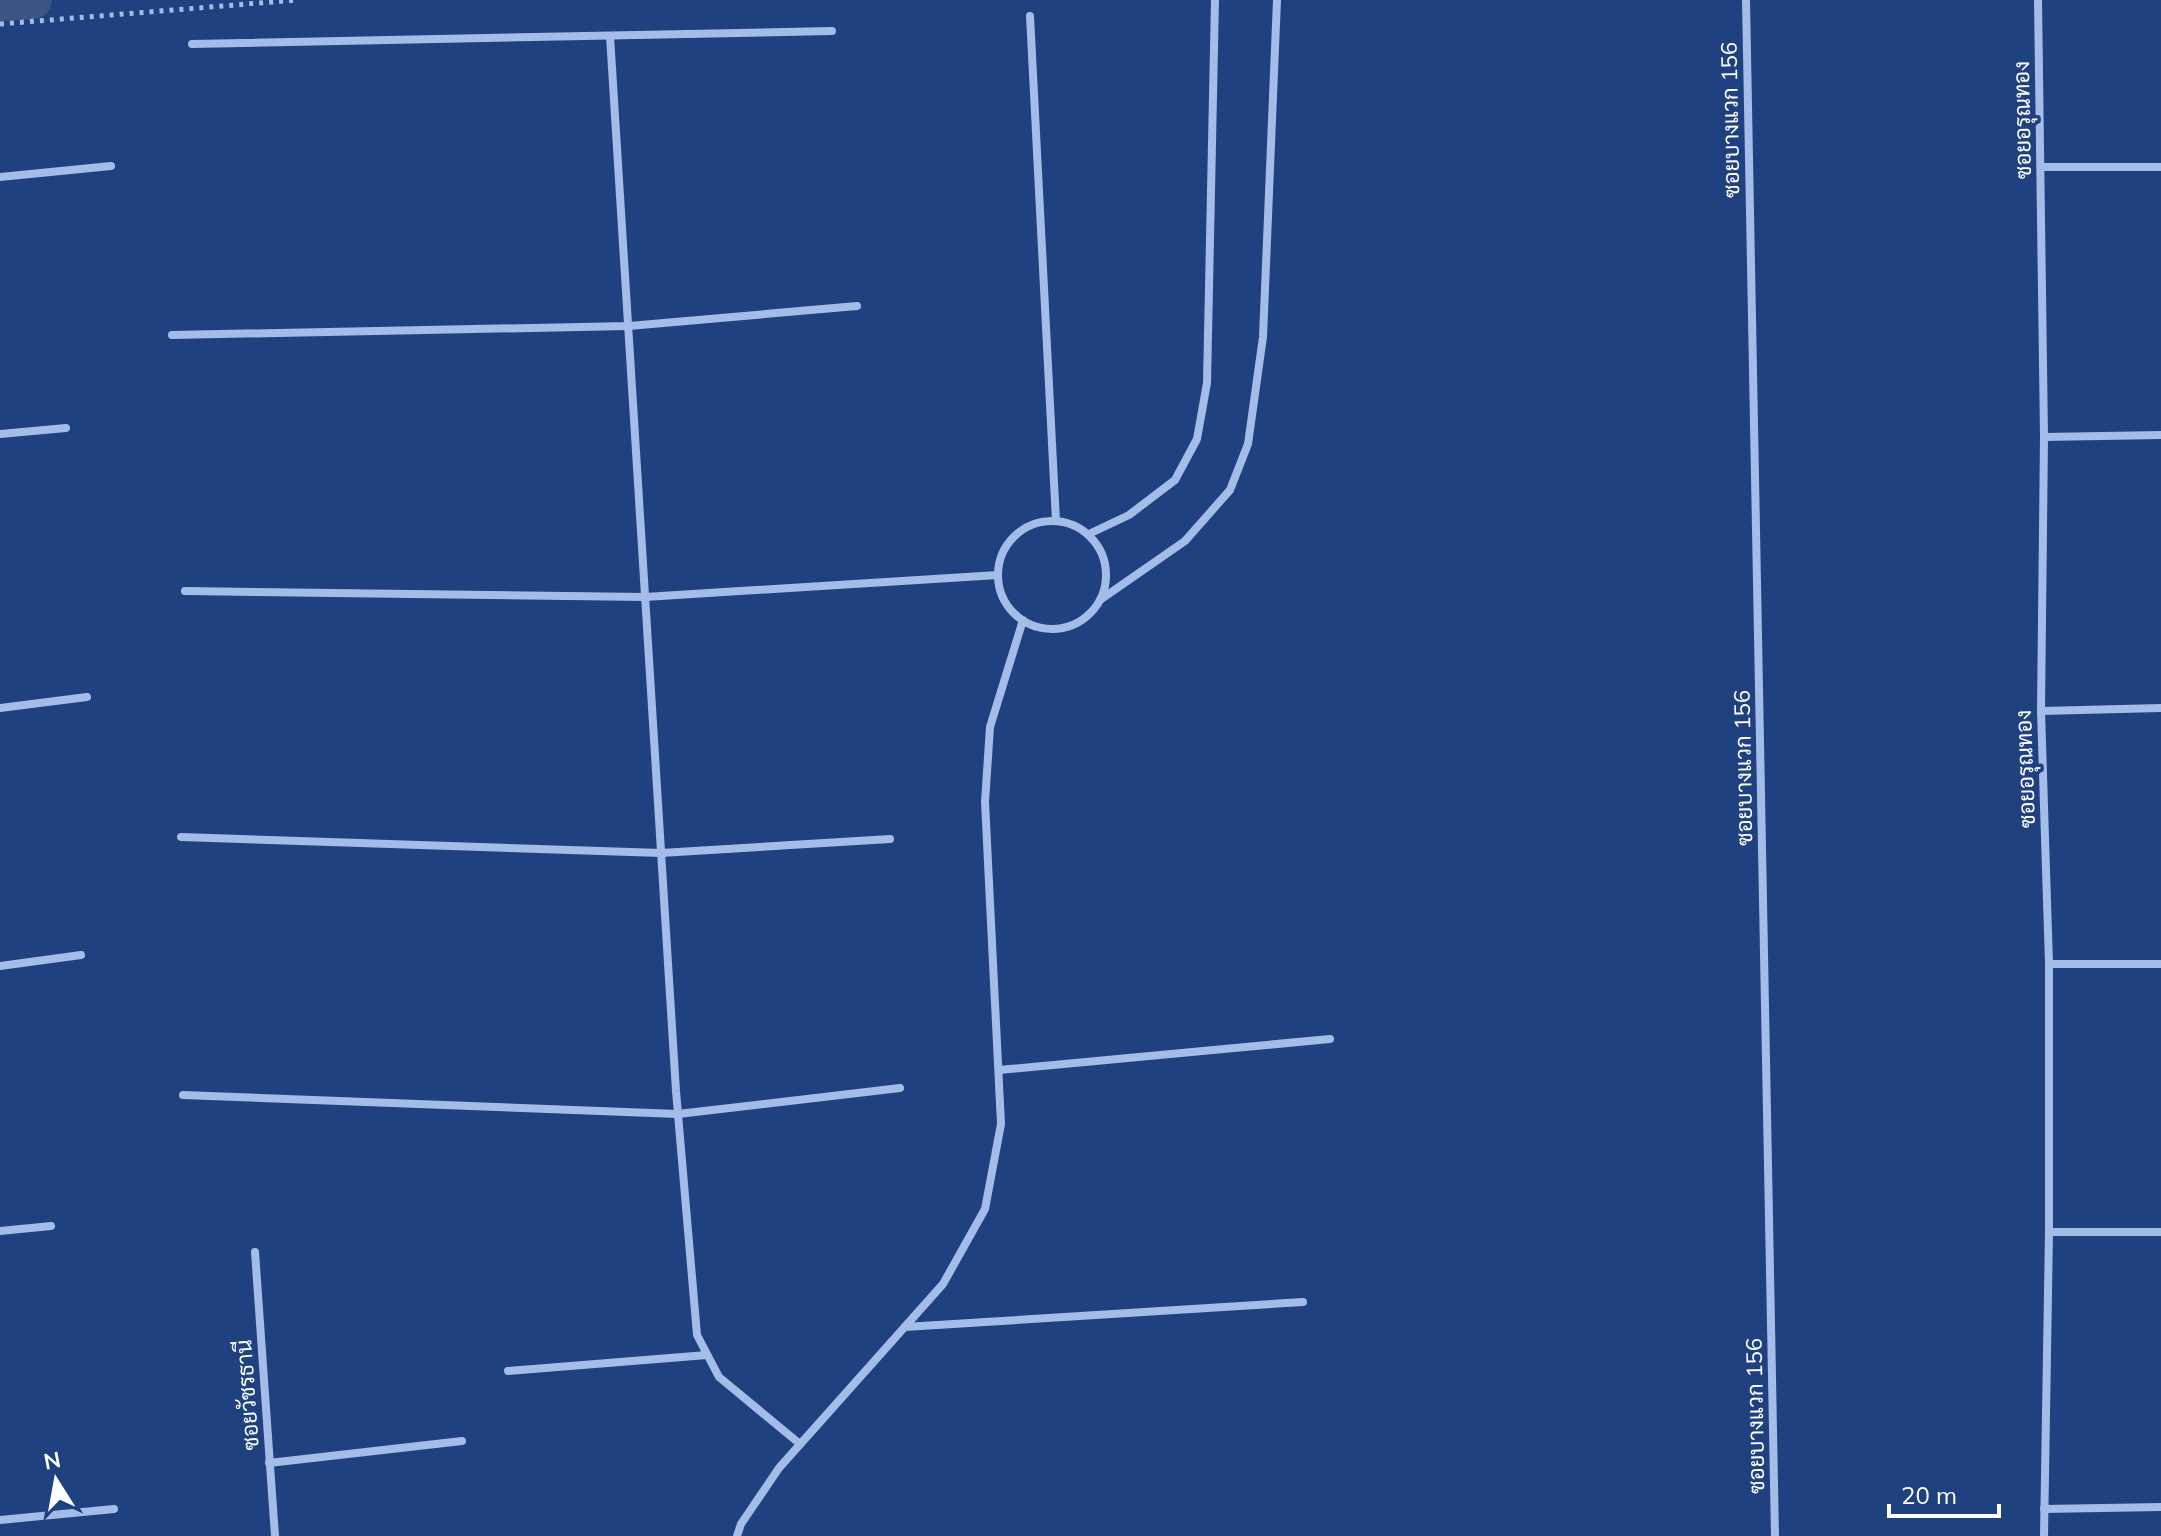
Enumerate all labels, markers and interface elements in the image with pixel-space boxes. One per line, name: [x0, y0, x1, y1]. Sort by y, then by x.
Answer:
street label: ซอยบางแวก 156: [1715, 42, 1745, 198]
street label: ซอยอรุณทอง: [2007, 61, 2039, 179]
street label: ซอยบางแวก 156: [1728, 690, 1758, 846]
street label: ซอยอรุณทอง: [2009, 709, 2043, 829]
street label: ซอยบางแวก 156: [1740, 1338, 1770, 1494]
street label: ซอยวัชรธานี: [229, 1339, 265, 1451]
north arrow: [16, 1440, 96, 1520]
text: N: [41, 1445, 63, 1476]
scale bar: [1889, 1468, 1999, 1518]
text: 20 m: [1901, 1480, 1957, 1510]

